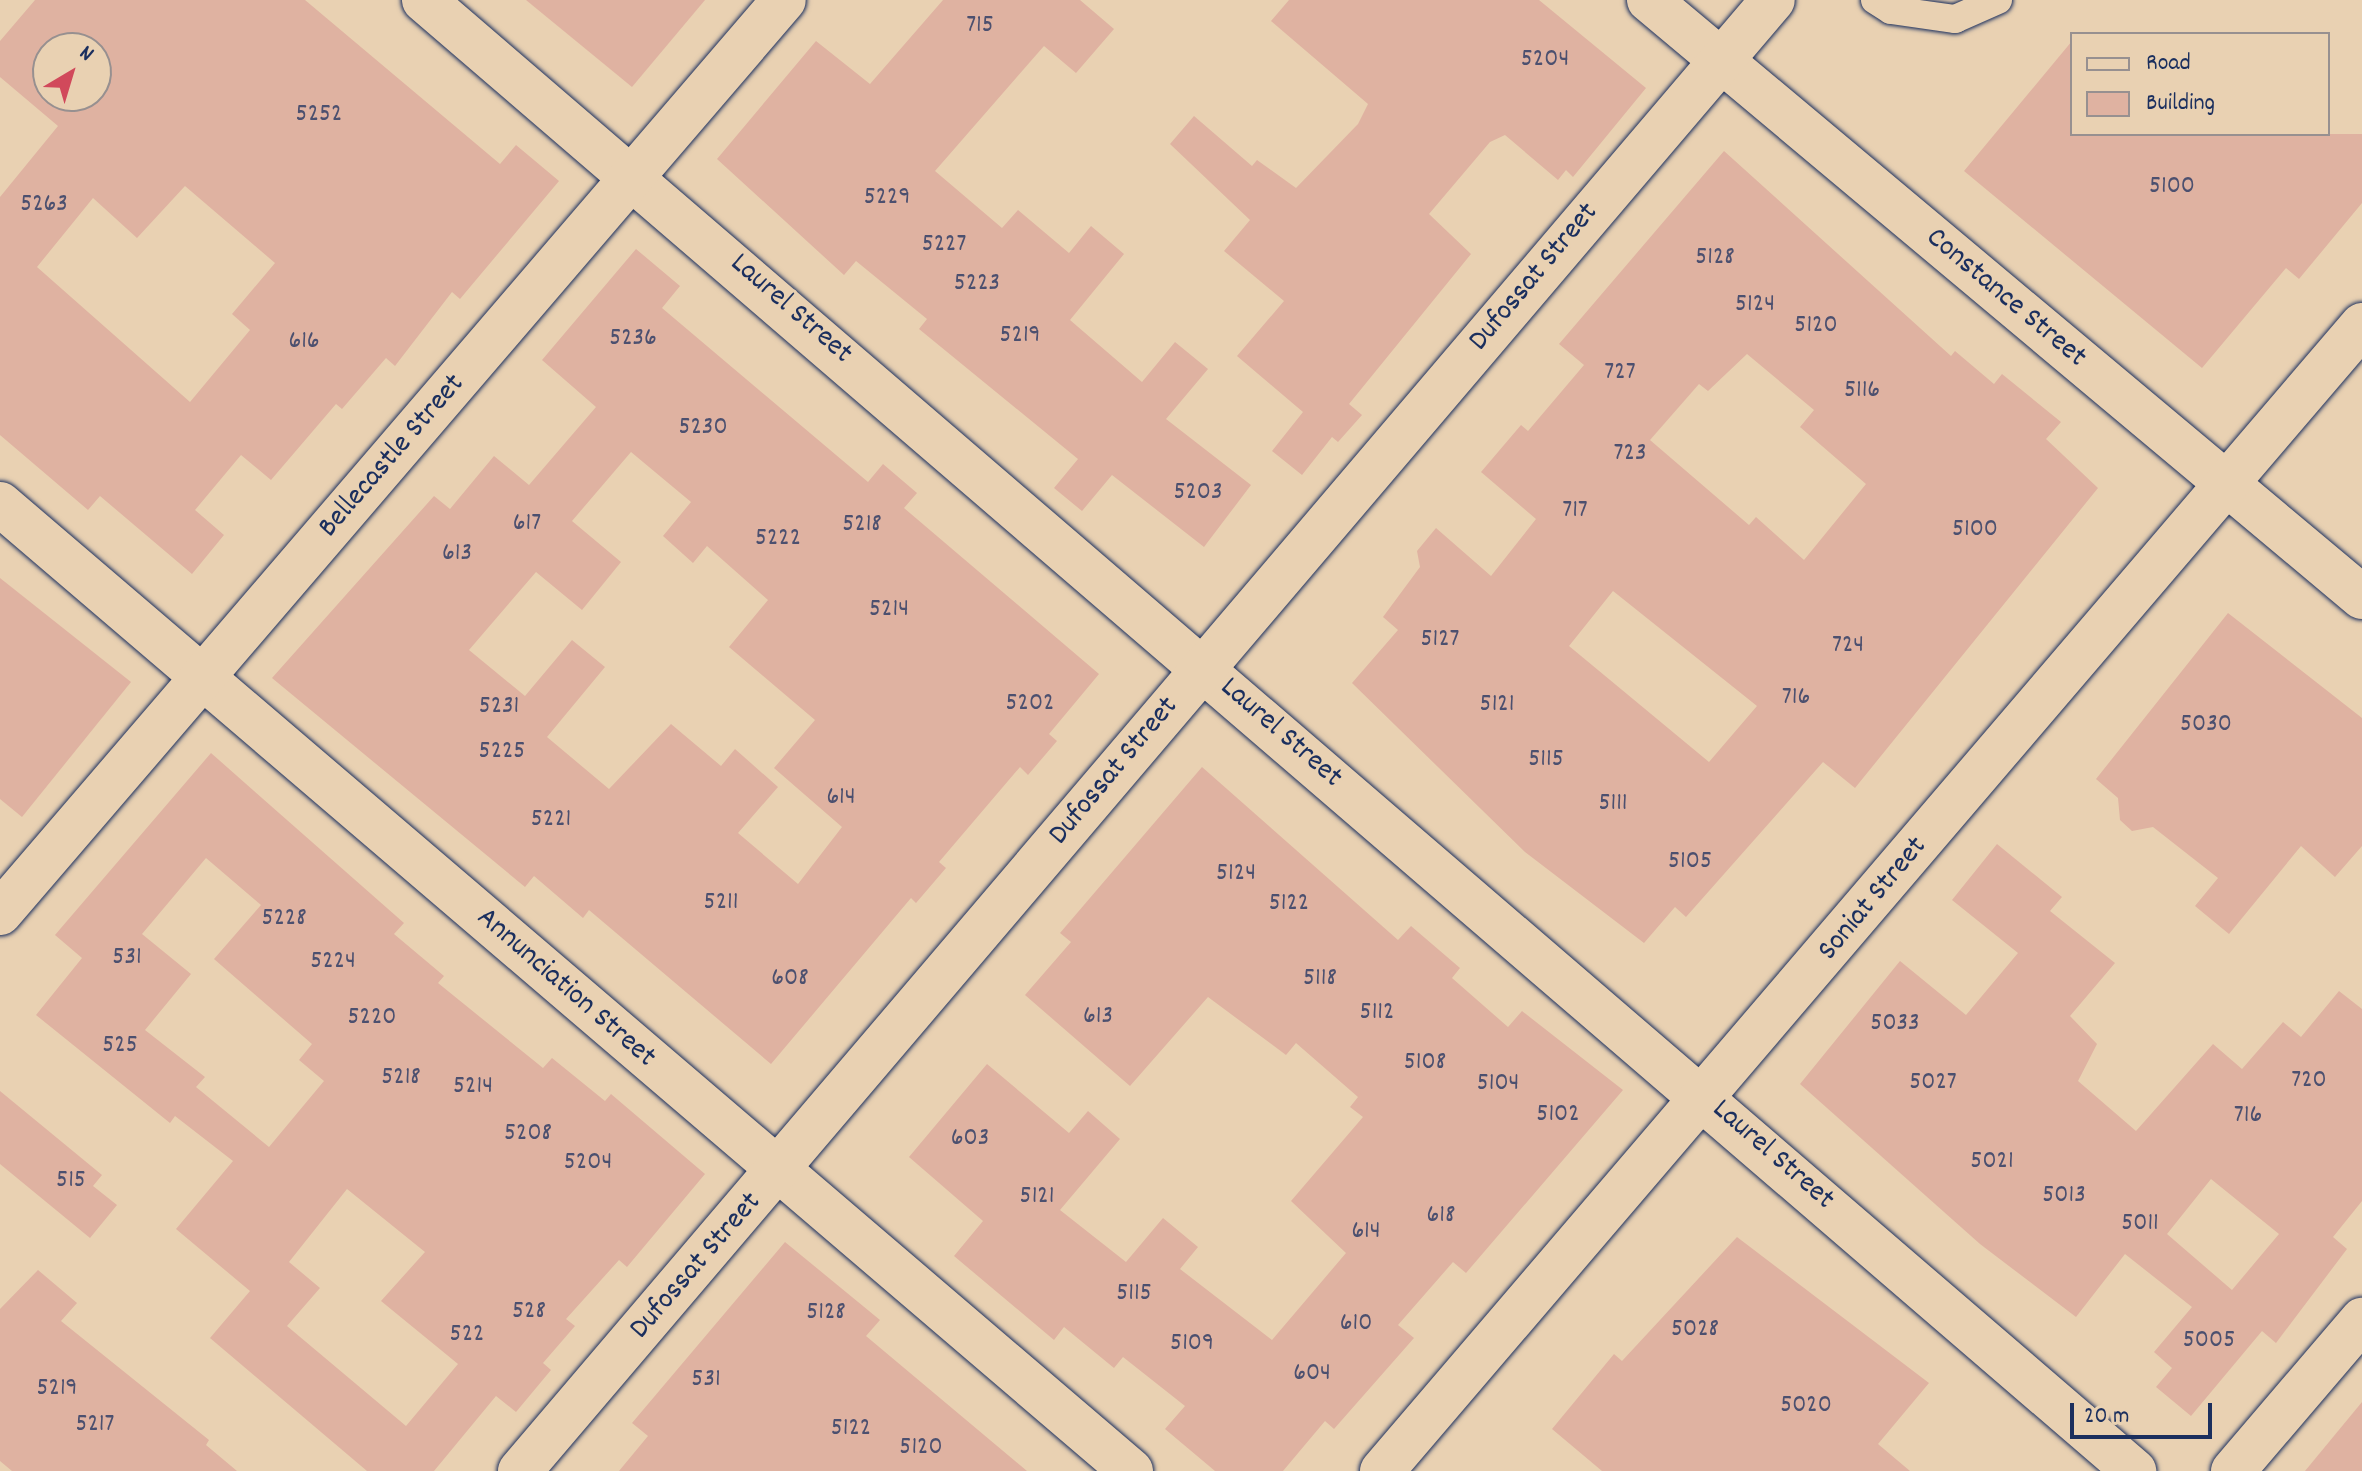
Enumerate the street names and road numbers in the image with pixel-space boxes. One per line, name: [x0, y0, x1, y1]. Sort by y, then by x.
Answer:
street label: Dufossat Street: [1463, 197, 1607, 359]
street label: Constance Street: [1917, 221, 2093, 377]
street label: Laurel Street: [721, 247, 859, 373]
street label: Bellecastle Street: [312, 368, 474, 546]
street label: Laurel Street: [1211, 671, 1349, 797]
street label: Dufossat Street: [1043, 691, 1187, 853]
street label: Soniat Street: [1812, 831, 1936, 969]
street label: Annunciation Street: [468, 901, 662, 1077]
street label: Laurel Street: [1703, 1093, 1841, 1219]
street label: Dufossat Street: [624, 1186, 770, 1348]

